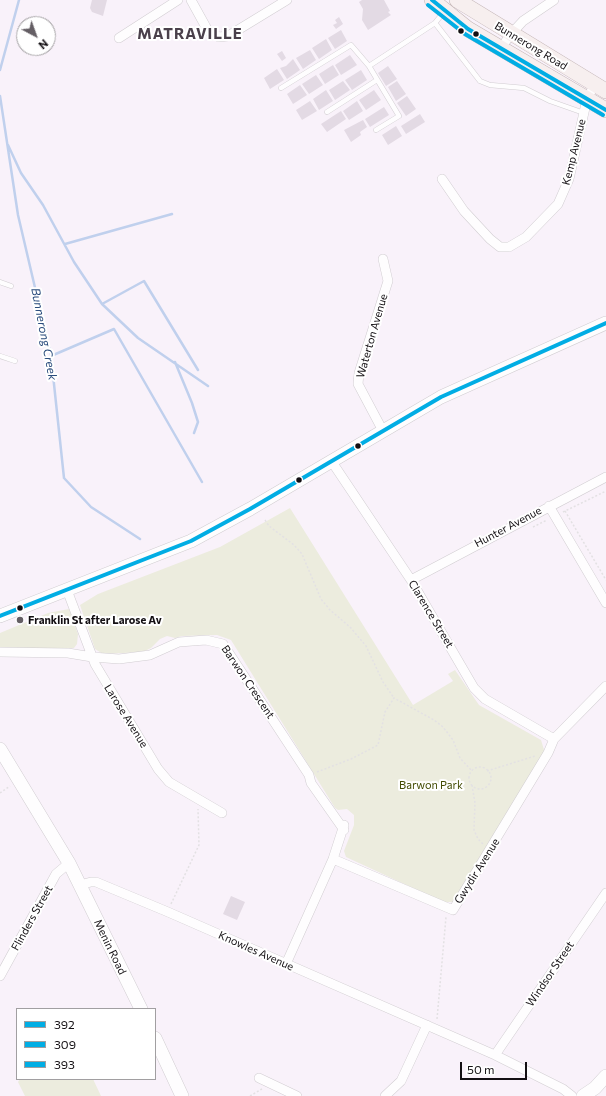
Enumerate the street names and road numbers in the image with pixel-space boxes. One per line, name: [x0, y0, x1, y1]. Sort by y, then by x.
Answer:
street label: Bunnerong Road: [492, 19, 570, 73]
street label: Kemp Avenue: [559, 118, 589, 186]
street label: Waterton Avenue: [354, 292, 390, 380]
street label: Hunter Avenue: [472, 504, 544, 550]
street label: Clarence Street: [406, 578, 456, 650]
street label: Barwon Crescent: [219, 643, 277, 721]
street label: Larose Avenue: [101, 682, 151, 750]
street label: Gwydir Avenue: [452, 836, 502, 906]
street label: Flinders Street: [9, 883, 55, 953]
street label: Menin Road: [91, 917, 129, 977]
street label: Knowles Avenue: [216, 928, 296, 974]
street label: Windsor Street: [523, 939, 577, 1009]

